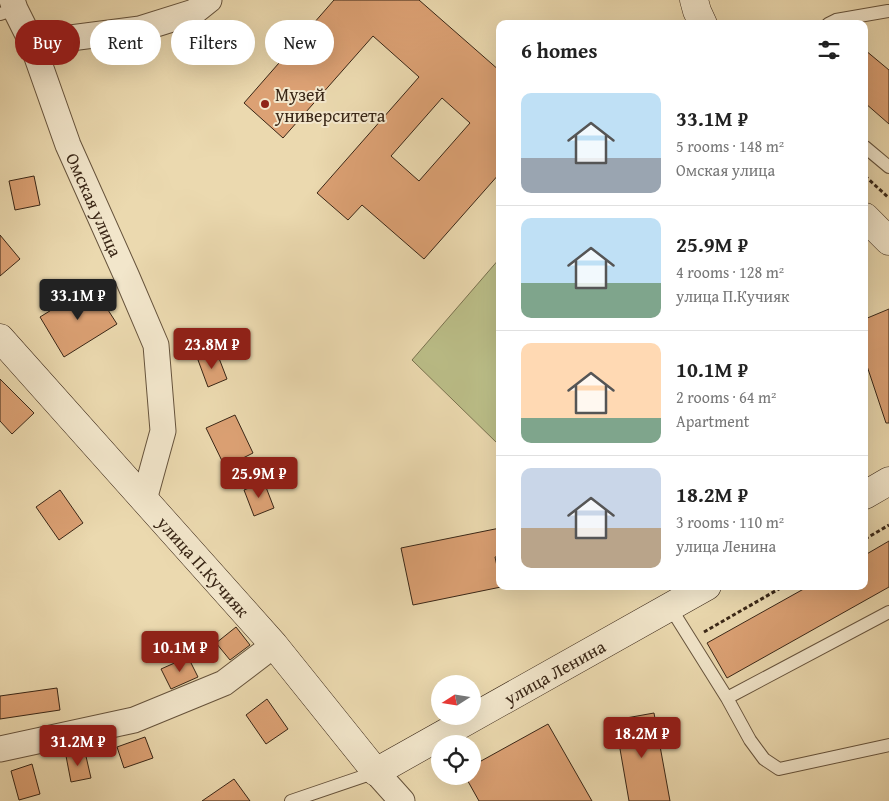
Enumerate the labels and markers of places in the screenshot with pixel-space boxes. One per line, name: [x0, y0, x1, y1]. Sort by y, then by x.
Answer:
place label: Музей университета: [274, 81, 386, 129]
marker: Музей университета: [259, 98, 271, 110]
pin: 33.1M ₽: [32, 278, 124, 321]
pin: 23.8M ₽: [166, 328, 258, 370]
pin: 25.9M ₽: [213, 456, 305, 499]
pin: 10.1M ₽: [134, 630, 226, 673]
pin: 18.2M ₽: [596, 716, 688, 759]
pin: 31.2M ₽: [32, 724, 124, 767]

